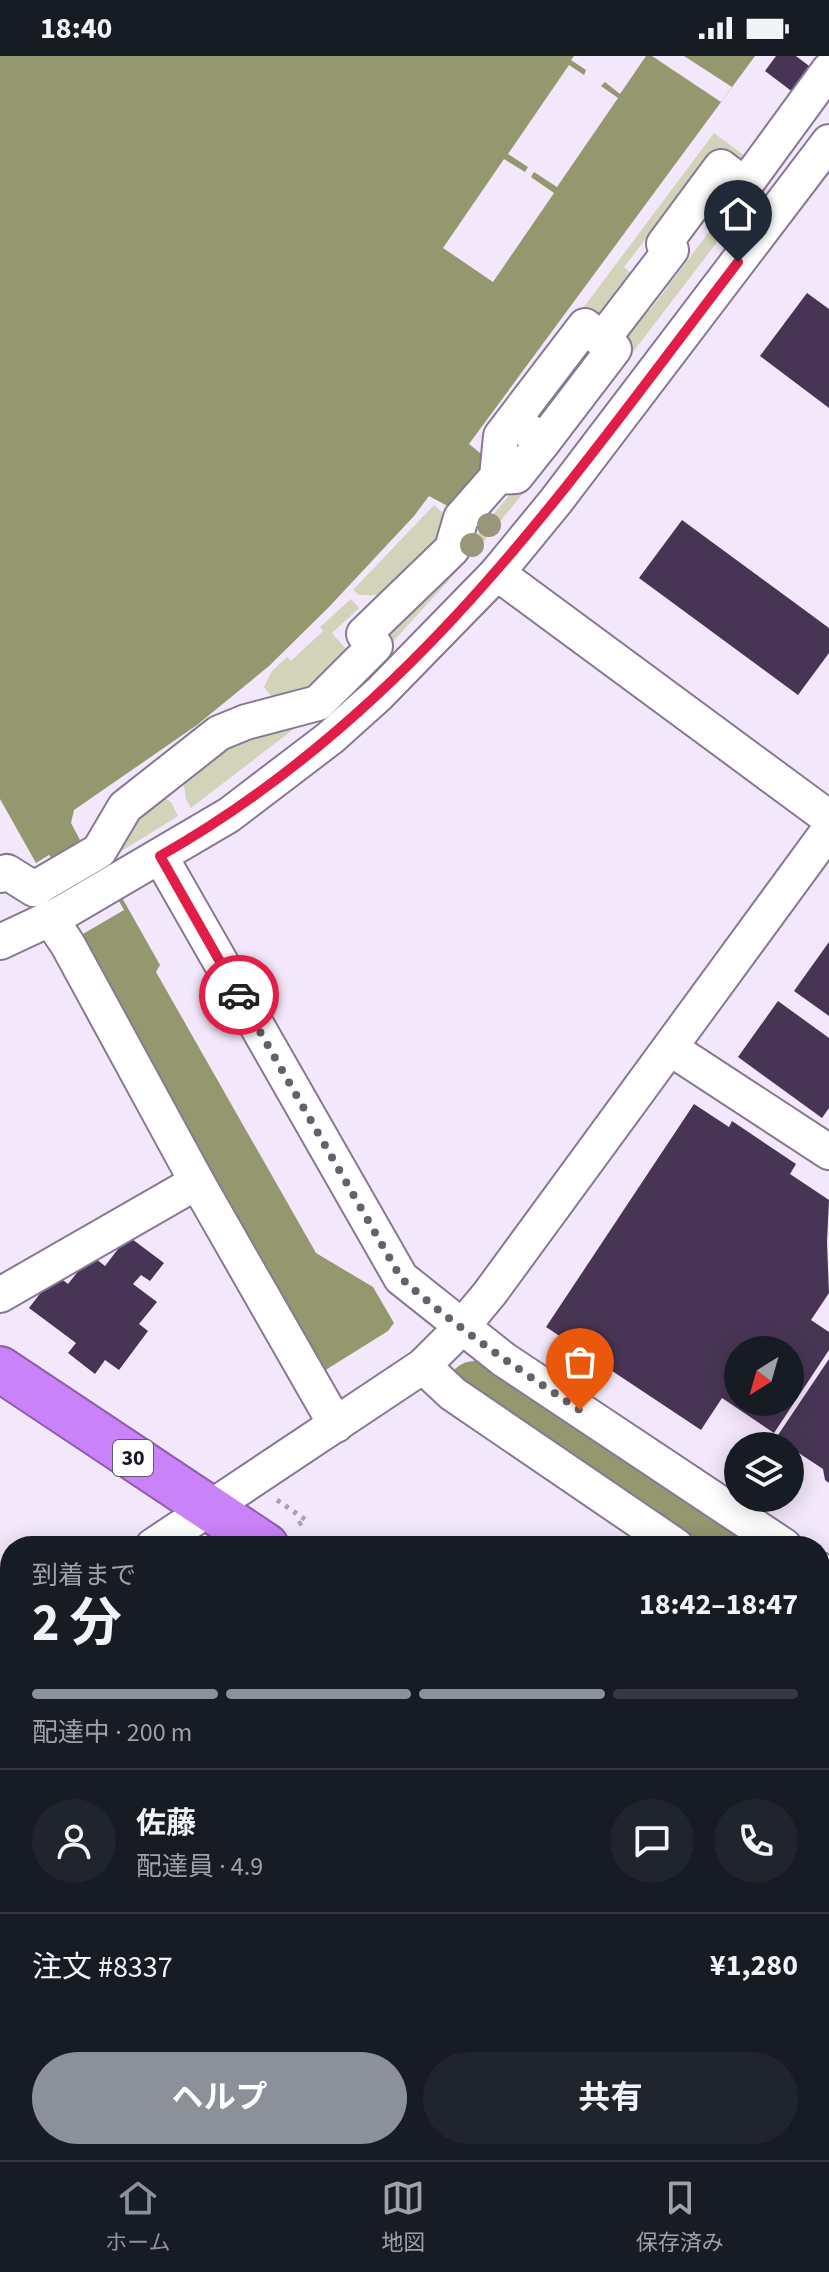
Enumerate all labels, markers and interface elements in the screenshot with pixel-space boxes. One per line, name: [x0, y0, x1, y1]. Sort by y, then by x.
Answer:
text: 18:40: [40, 7, 112, 50]
pin: [704, 180, 772, 262]
icon: home: [716, 192, 760, 236]
courier: [199, 955, 279, 1035]
icon: car: [217, 973, 261, 1017]
pin: [546, 1328, 614, 1410]
north arrow: [724, 1336, 804, 1416]
map controls: [724, 1336, 804, 1512]
icon: bag: [558, 1340, 602, 1384]
button: layers: [724, 1432, 804, 1512]
road number: 30: [113, 1440, 153, 1476]
text: 到着まで: [32, 1557, 136, 1594]
text: 18:42–18:47: [639, 1583, 798, 1626]
text: 2 分: [32, 1587, 122, 1661]
text: 配達中 · 200 m: [32, 1714, 192, 1751]
button: person: [32, 1799, 116, 1883]
button: chat: [610, 1799, 694, 1883]
button: phone: [714, 1799, 798, 1883]
text: 佐藤: [136, 1802, 196, 1845]
text: 配達員 · 4.9: [136, 1848, 263, 1885]
text: ¥1,280: [710, 1944, 798, 1987]
text: 注文 #8337: [32, 1946, 173, 1989]
button: ヘルプ: [32, 2052, 407, 2144]
button: 共有: [423, 2052, 798, 2144]
tab: ホーム: [105, 2176, 171, 2259]
tab: 地図: [381, 2176, 425, 2259]
tab: 保存済み: [636, 2176, 724, 2259]

